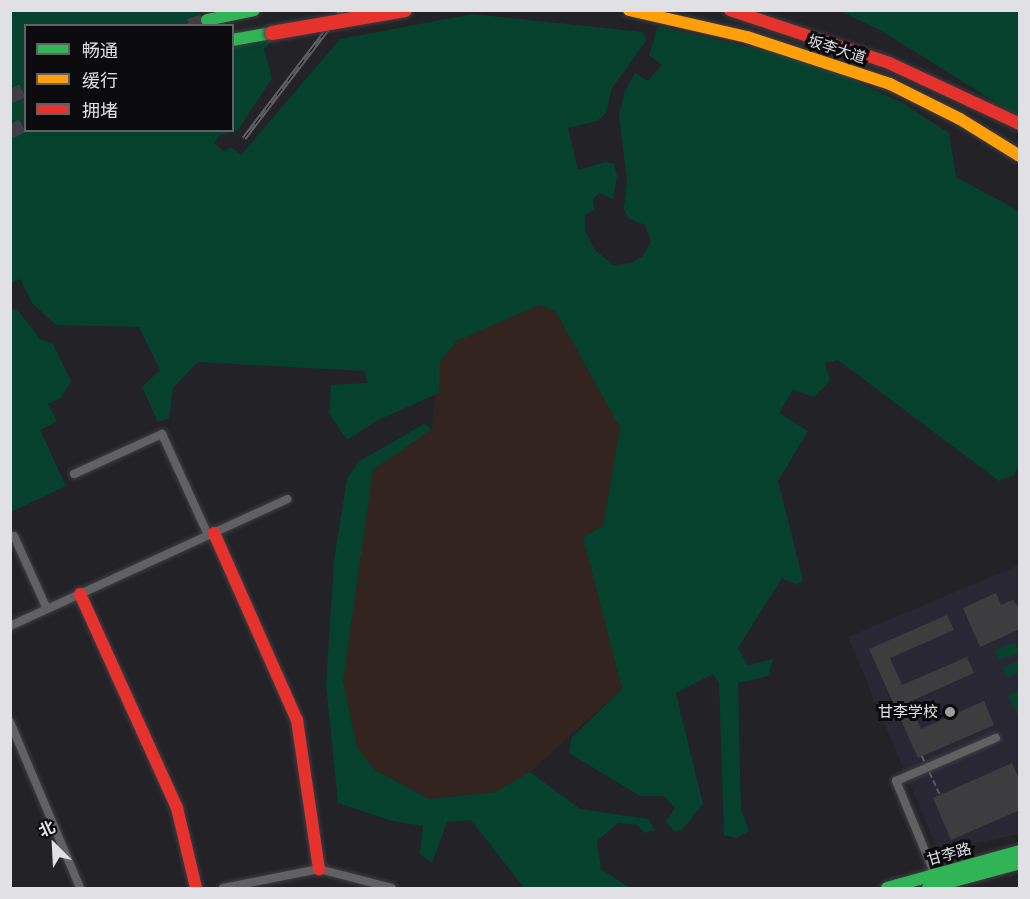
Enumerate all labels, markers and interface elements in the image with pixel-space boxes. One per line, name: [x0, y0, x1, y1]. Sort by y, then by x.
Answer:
legend: [24, 24, 234, 132]
street label: 坂李大道: [806, 31, 868, 67]
text: 畅通: [82, 40, 118, 61]
text: 缓行: [82, 70, 118, 91]
text: 拥堵: [82, 100, 118, 121]
place label: 甘李学校: [878, 703, 938, 721]
marker: 甘李学校: [943, 705, 957, 719]
north arrow: [24, 815, 84, 875]
text: 北: [35, 816, 58, 841]
street label: 甘李路: [925, 839, 973, 869]

